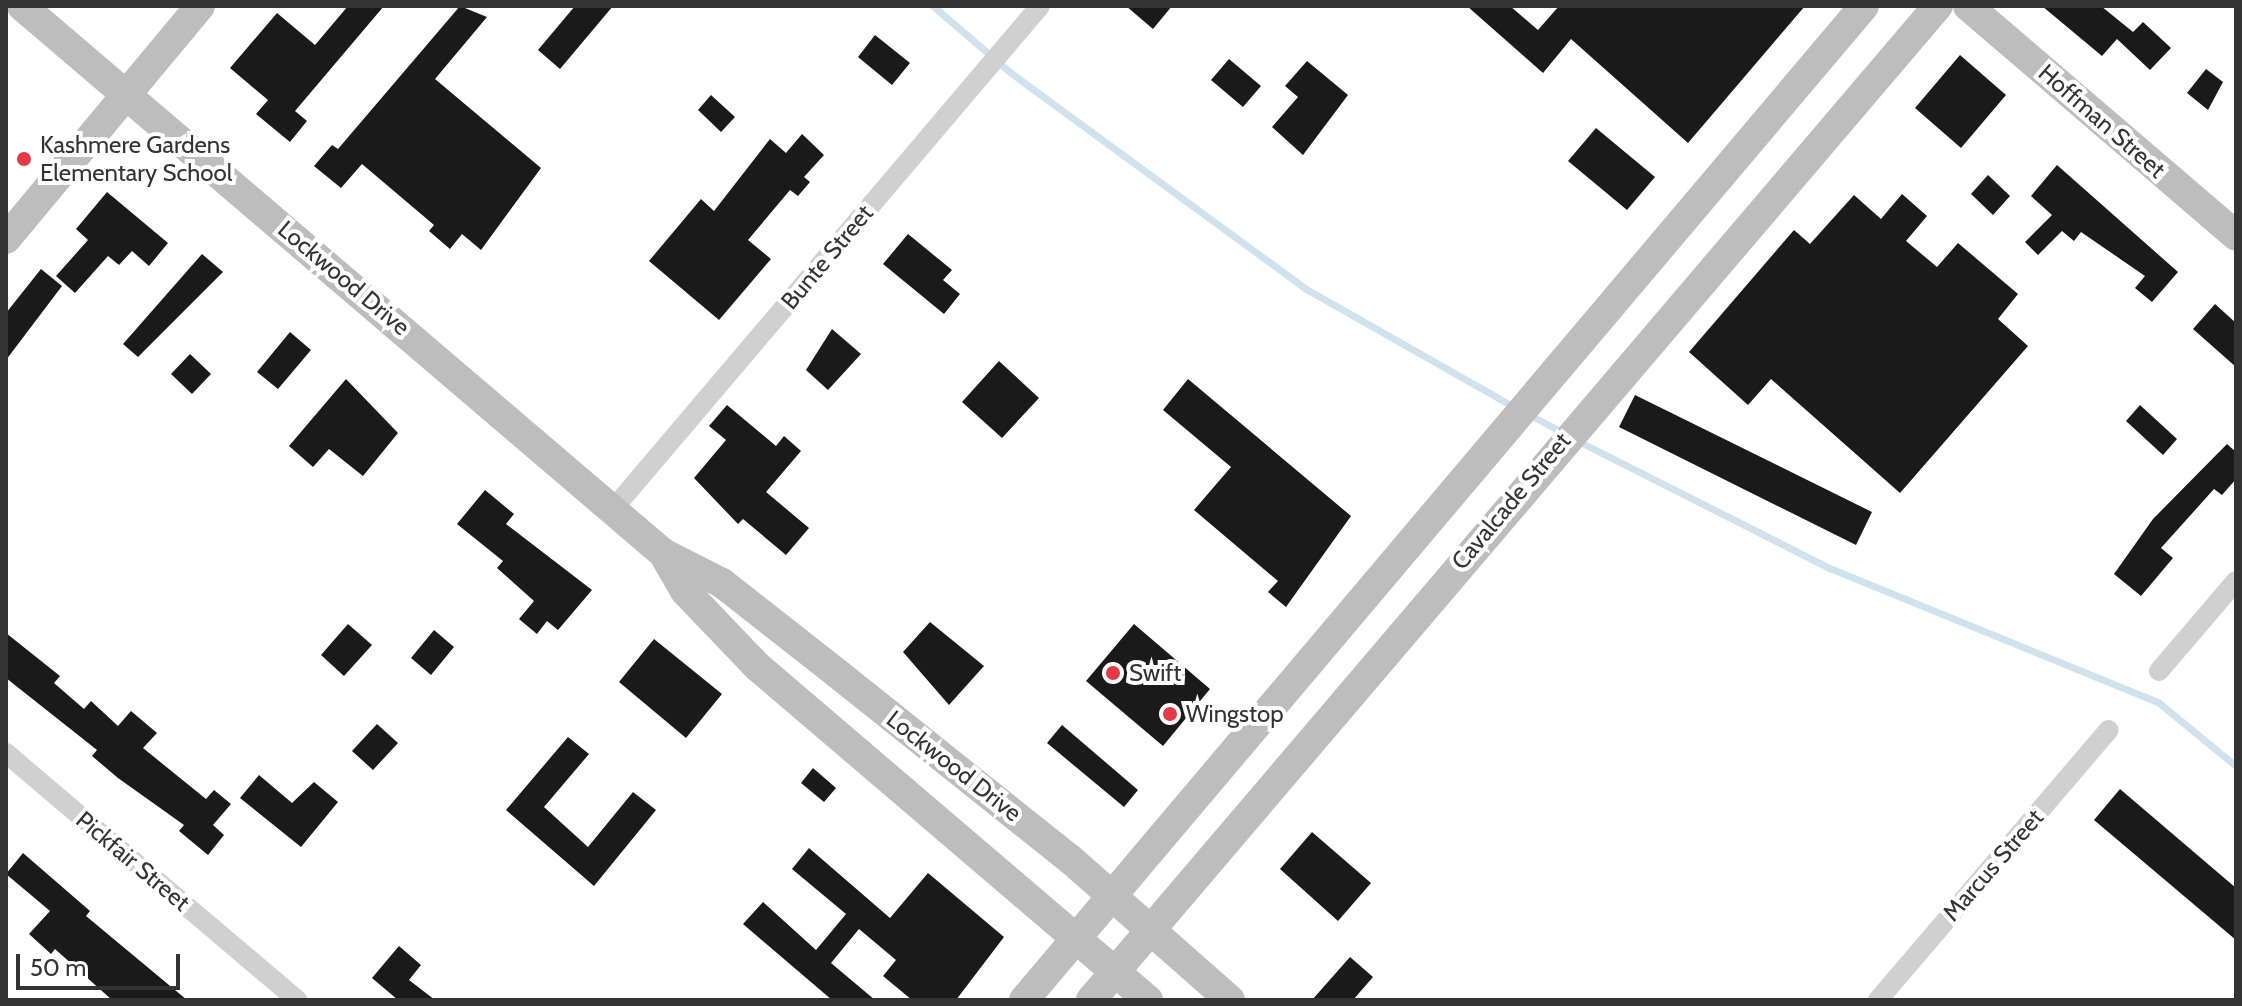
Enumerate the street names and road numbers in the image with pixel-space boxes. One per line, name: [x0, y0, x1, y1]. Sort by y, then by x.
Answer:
street label: Hoffman Street: [2033, 58, 2171, 184]
street label: Bunte Street: [775, 199, 879, 315]
street label: Lockwood Drive: [272, 215, 416, 341]
street label: Cavalcade Street: [1445, 427, 1577, 575]
street label: Lockwood Drive: [881, 705, 1027, 827]
street label: Marcus Street: [1937, 803, 2049, 927]
street label: Pickfair Street: [70, 805, 196, 917]

